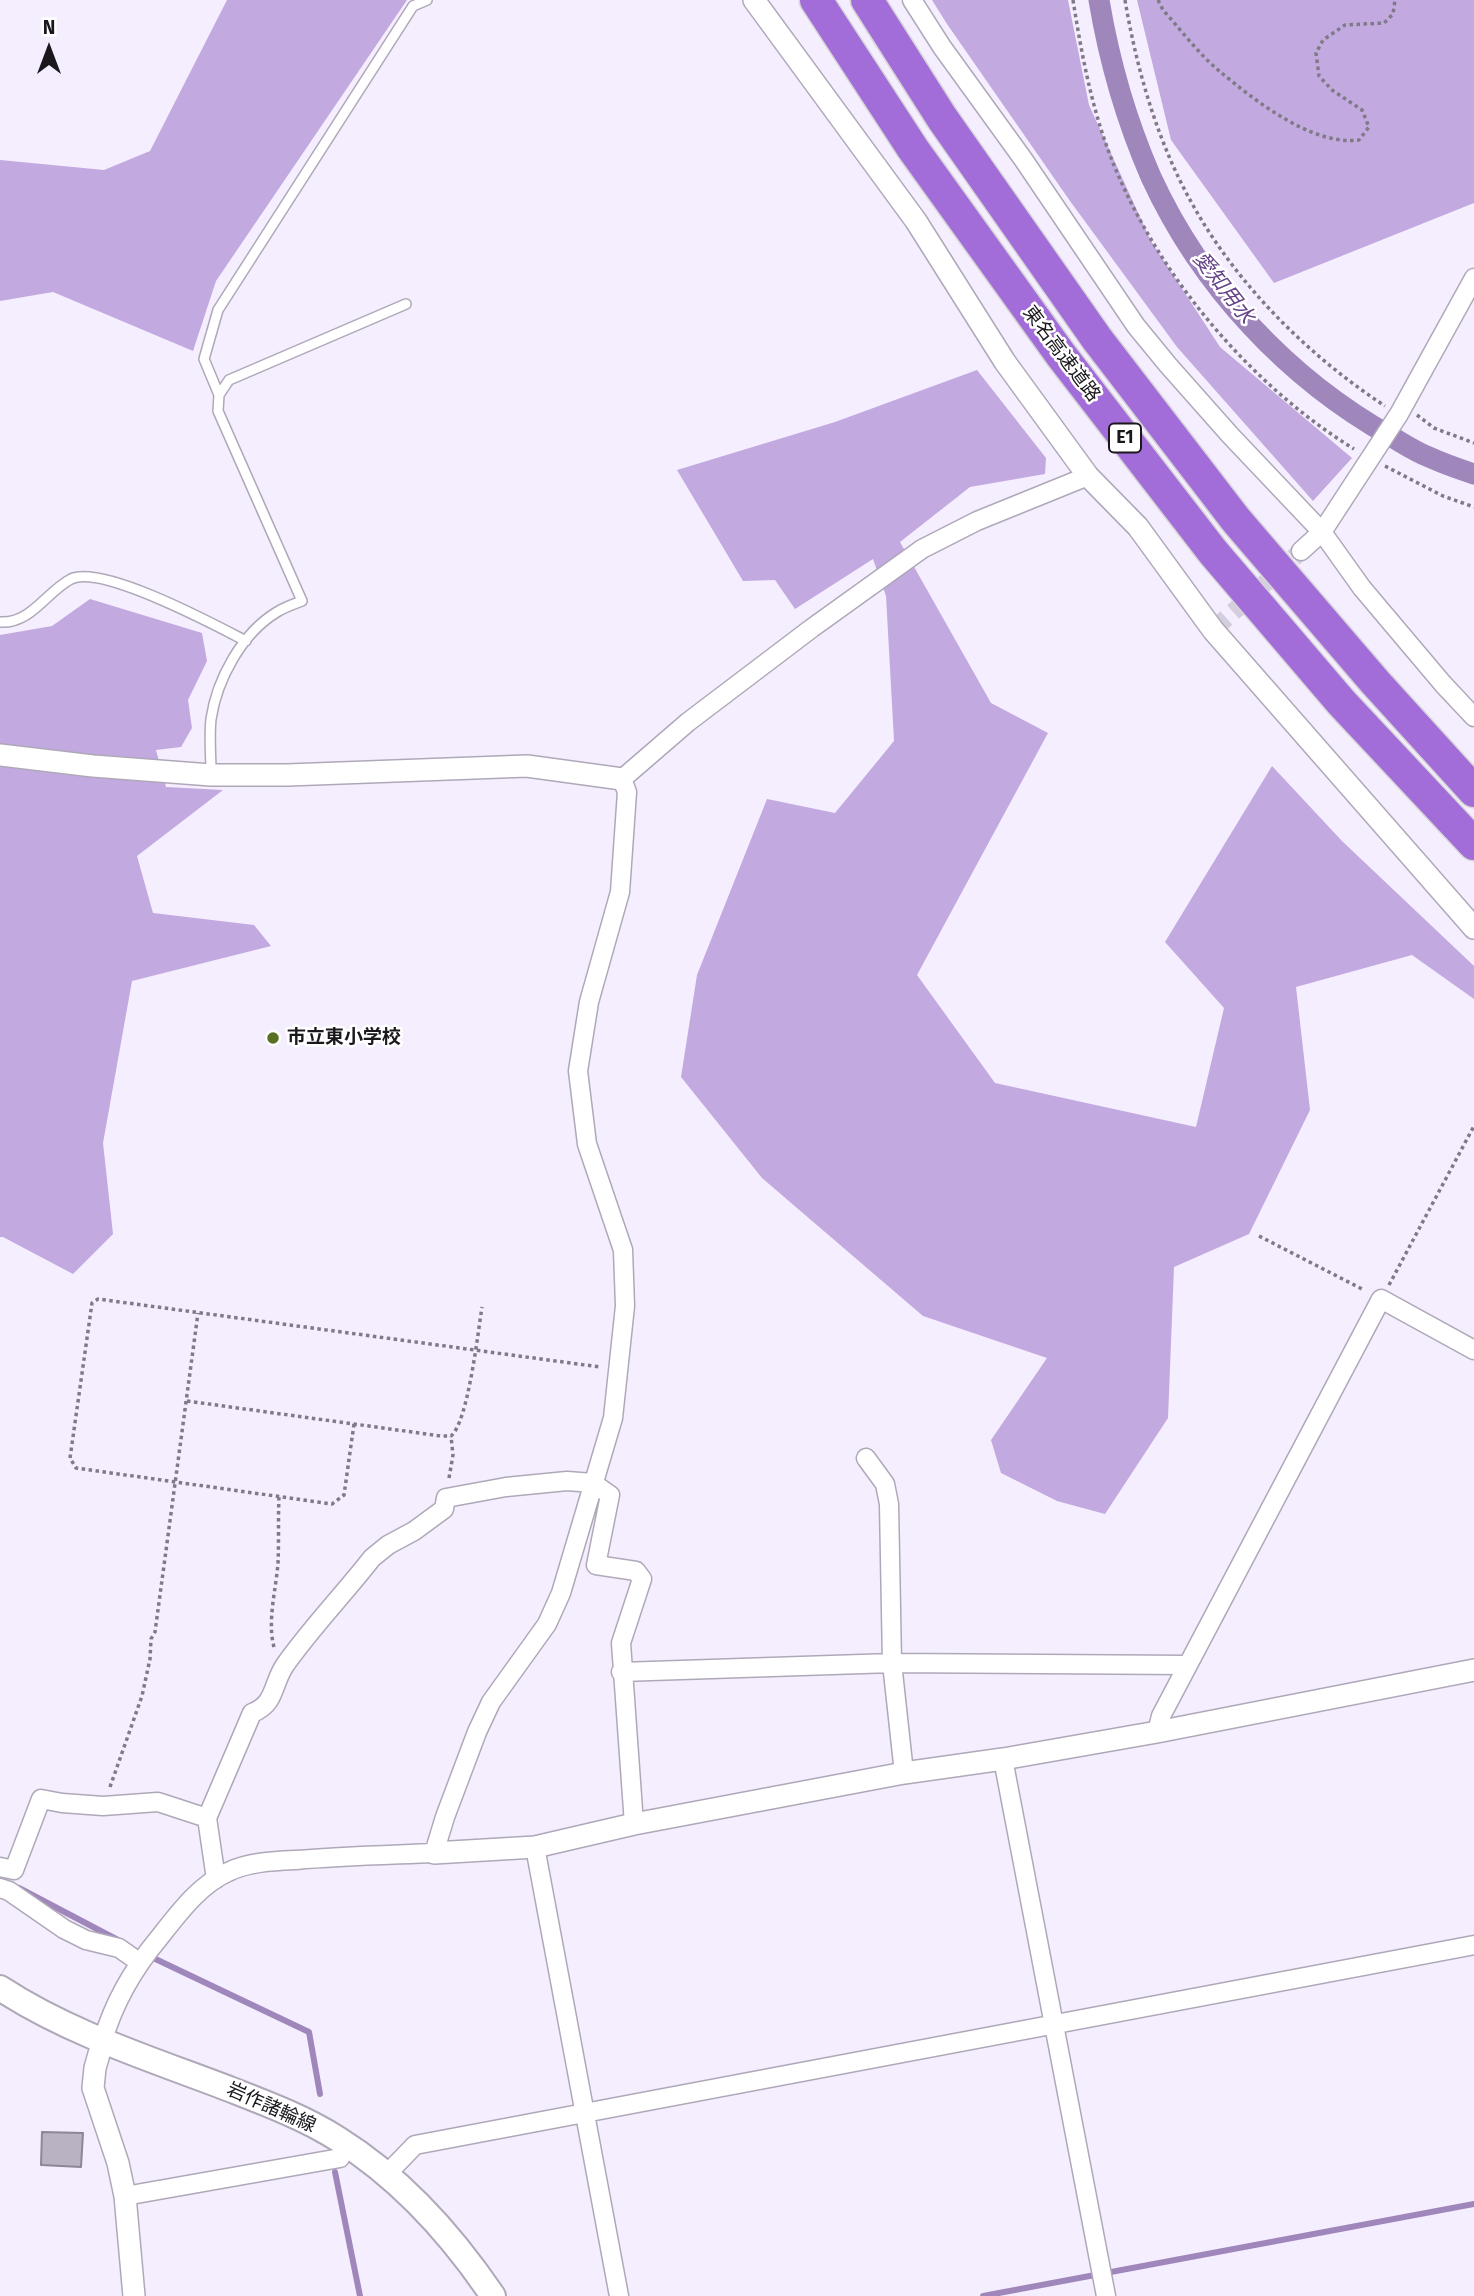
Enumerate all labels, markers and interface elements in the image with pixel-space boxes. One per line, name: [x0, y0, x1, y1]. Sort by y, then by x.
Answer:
north arrow: [14, 14, 84, 84]
text: N: [43, 16, 55, 39]
water label: 愛知用水: [1187, 247, 1259, 329]
street label: 東名高速道路: [1018, 302, 1104, 406]
road number: E1: [1109, 424, 1141, 452]
place label: 市立東小学校: [287, 1027, 401, 1049]
marker: 市立東小学校: [265, 1030, 281, 1046]
street label: 岩作諸輪線: [223, 2078, 319, 2138]

